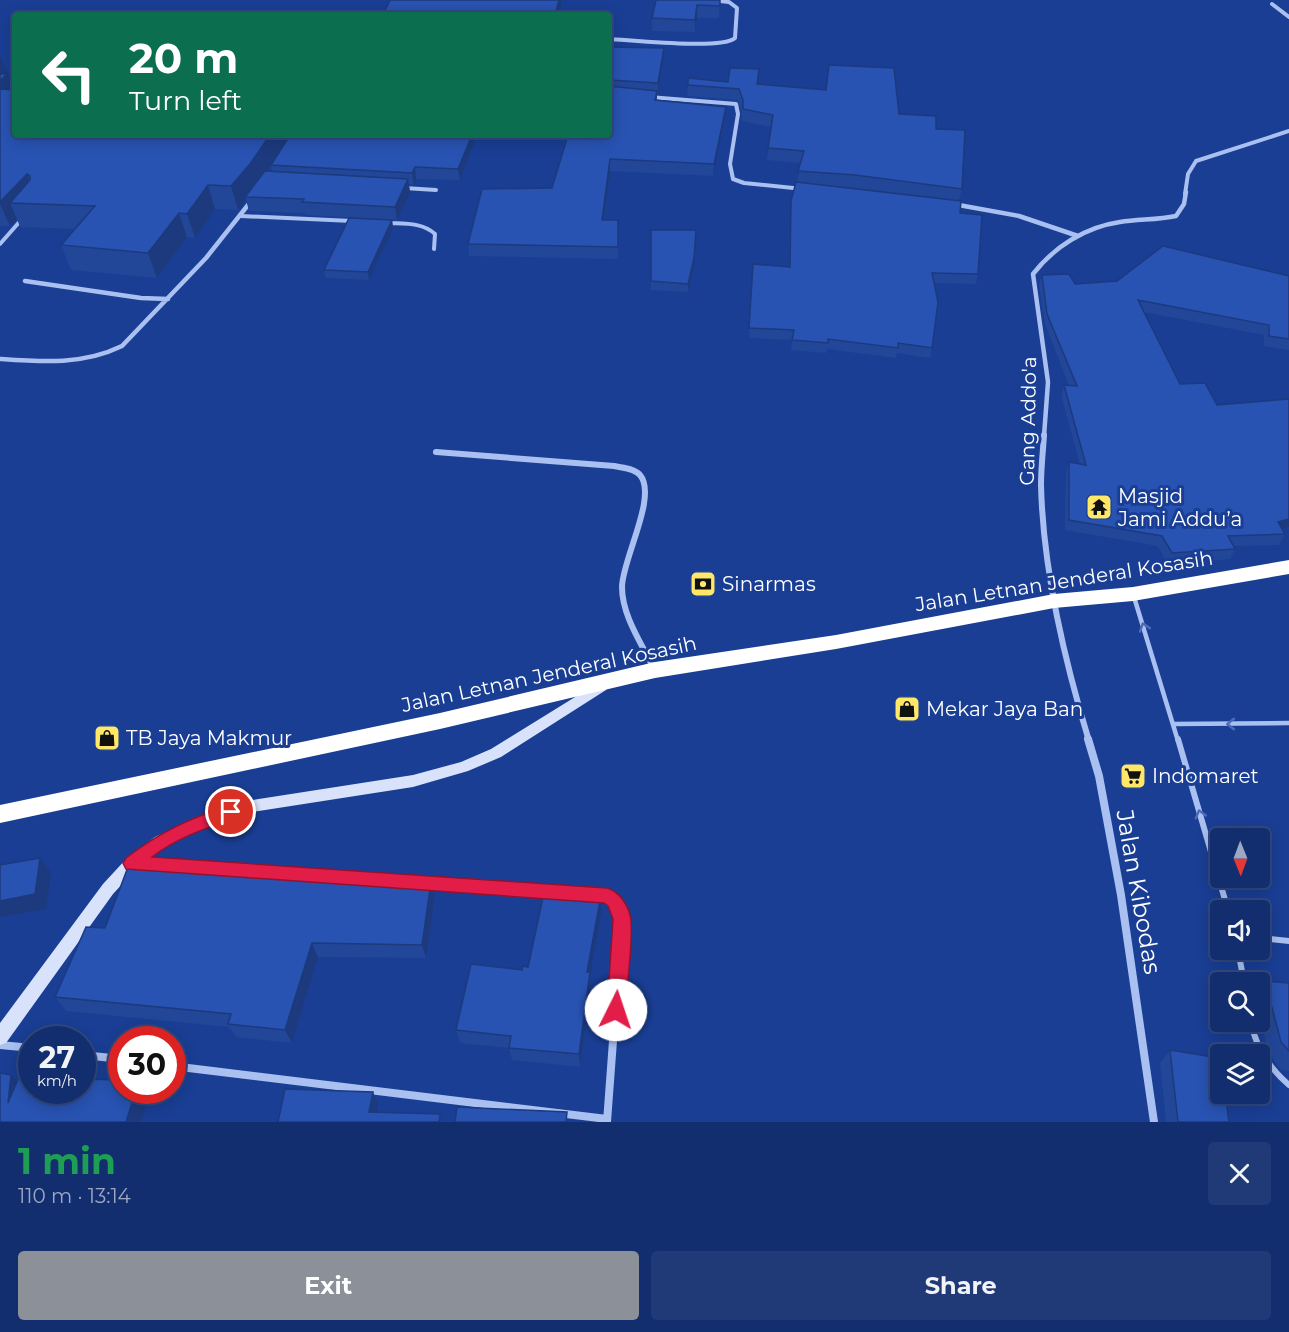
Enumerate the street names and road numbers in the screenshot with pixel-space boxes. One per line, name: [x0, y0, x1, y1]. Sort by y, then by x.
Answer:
street label: Gang Addo'a: [1015, 356, 1041, 486]
street label: Jalan Letnan Jenderal Kosasih: [912, 546, 1215, 617]
street label: Jalan Letnan Jenderal Kosasih: [398, 631, 699, 717]
street label: Jalan Kibodas: [1110, 807, 1168, 976]

